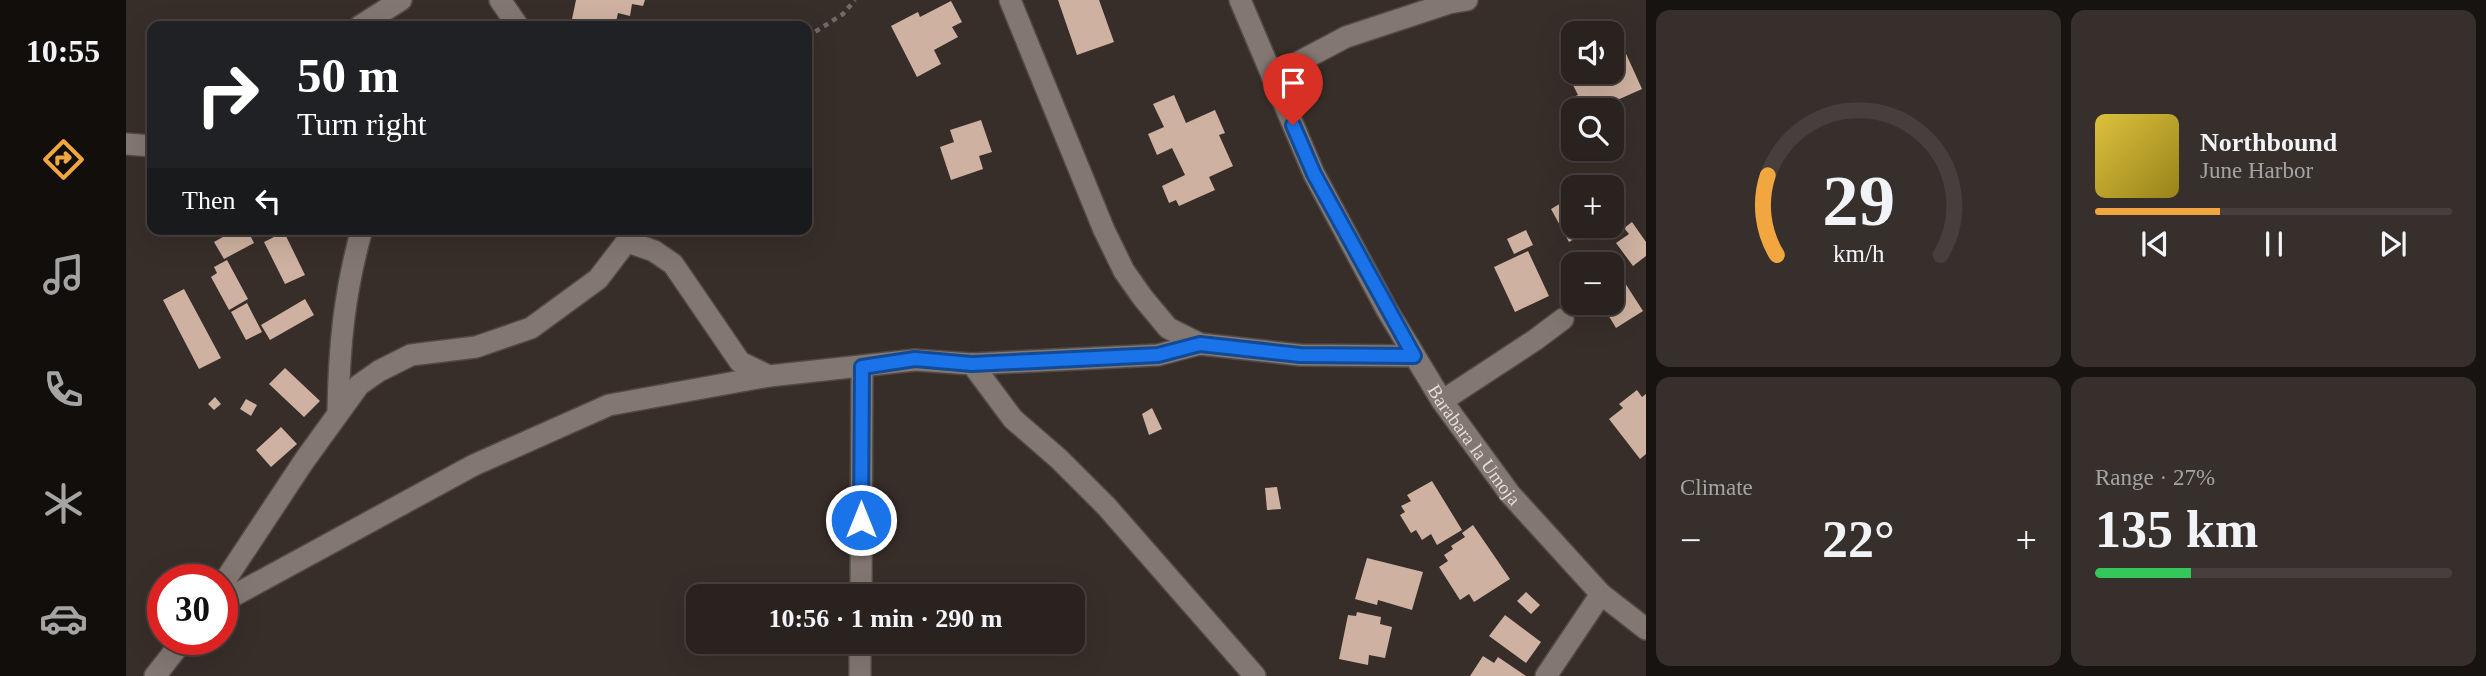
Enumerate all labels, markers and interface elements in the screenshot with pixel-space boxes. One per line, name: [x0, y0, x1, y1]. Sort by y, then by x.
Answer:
map controls: [1561, 21, 1624, 315]
button: sound: [1561, 21, 1624, 84]
text: 10:55: [26, 33, 100, 69]
text: 50 m: [297, 48, 399, 103]
icon: right: [182, 49, 273, 140]
pin: [1263, 53, 1323, 125]
icon: arrive: [1274, 64, 1312, 102]
button: search: [1561, 98, 1624, 161]
text: Turn right: [297, 106, 427, 142]
text: Northbound: [2200, 128, 2337, 157]
icon: directions: [39, 135, 88, 184]
text: June Harbor: [2200, 158, 2313, 183]
text: 29: [1822, 160, 1895, 241]
button: +: [1561, 175, 1624, 238]
icon: left: [249, 182, 287, 220]
text: Then: [182, 186, 235, 215]
icon: previous: [2136, 225, 2174, 263]
icon: pause: [2255, 225, 2293, 263]
icon: next: [2374, 225, 2412, 263]
text: km/h: [1833, 240, 1885, 267]
icon: music: [39, 250, 88, 299]
button: −: [1561, 252, 1624, 315]
icon: phone: [39, 365, 88, 414]
street label: Barabara la Umoja: [1424, 381, 1525, 510]
text: Range · 27%: [2095, 465, 2215, 490]
text: Climate: [1680, 475, 1753, 500]
icon: climate: [39, 479, 88, 528]
position arrow: [824, 483, 898, 557]
text: 135 km: [2095, 501, 2258, 558]
text: 22°: [1822, 511, 1895, 568]
text: −: [1680, 519, 1701, 561]
text: +: [2016, 519, 2037, 561]
speed limit sign: 30: [147, 564, 238, 655]
icon: car: [39, 594, 88, 643]
text: 10:56 · 1 min · 290 m: [769, 604, 1003, 633]

